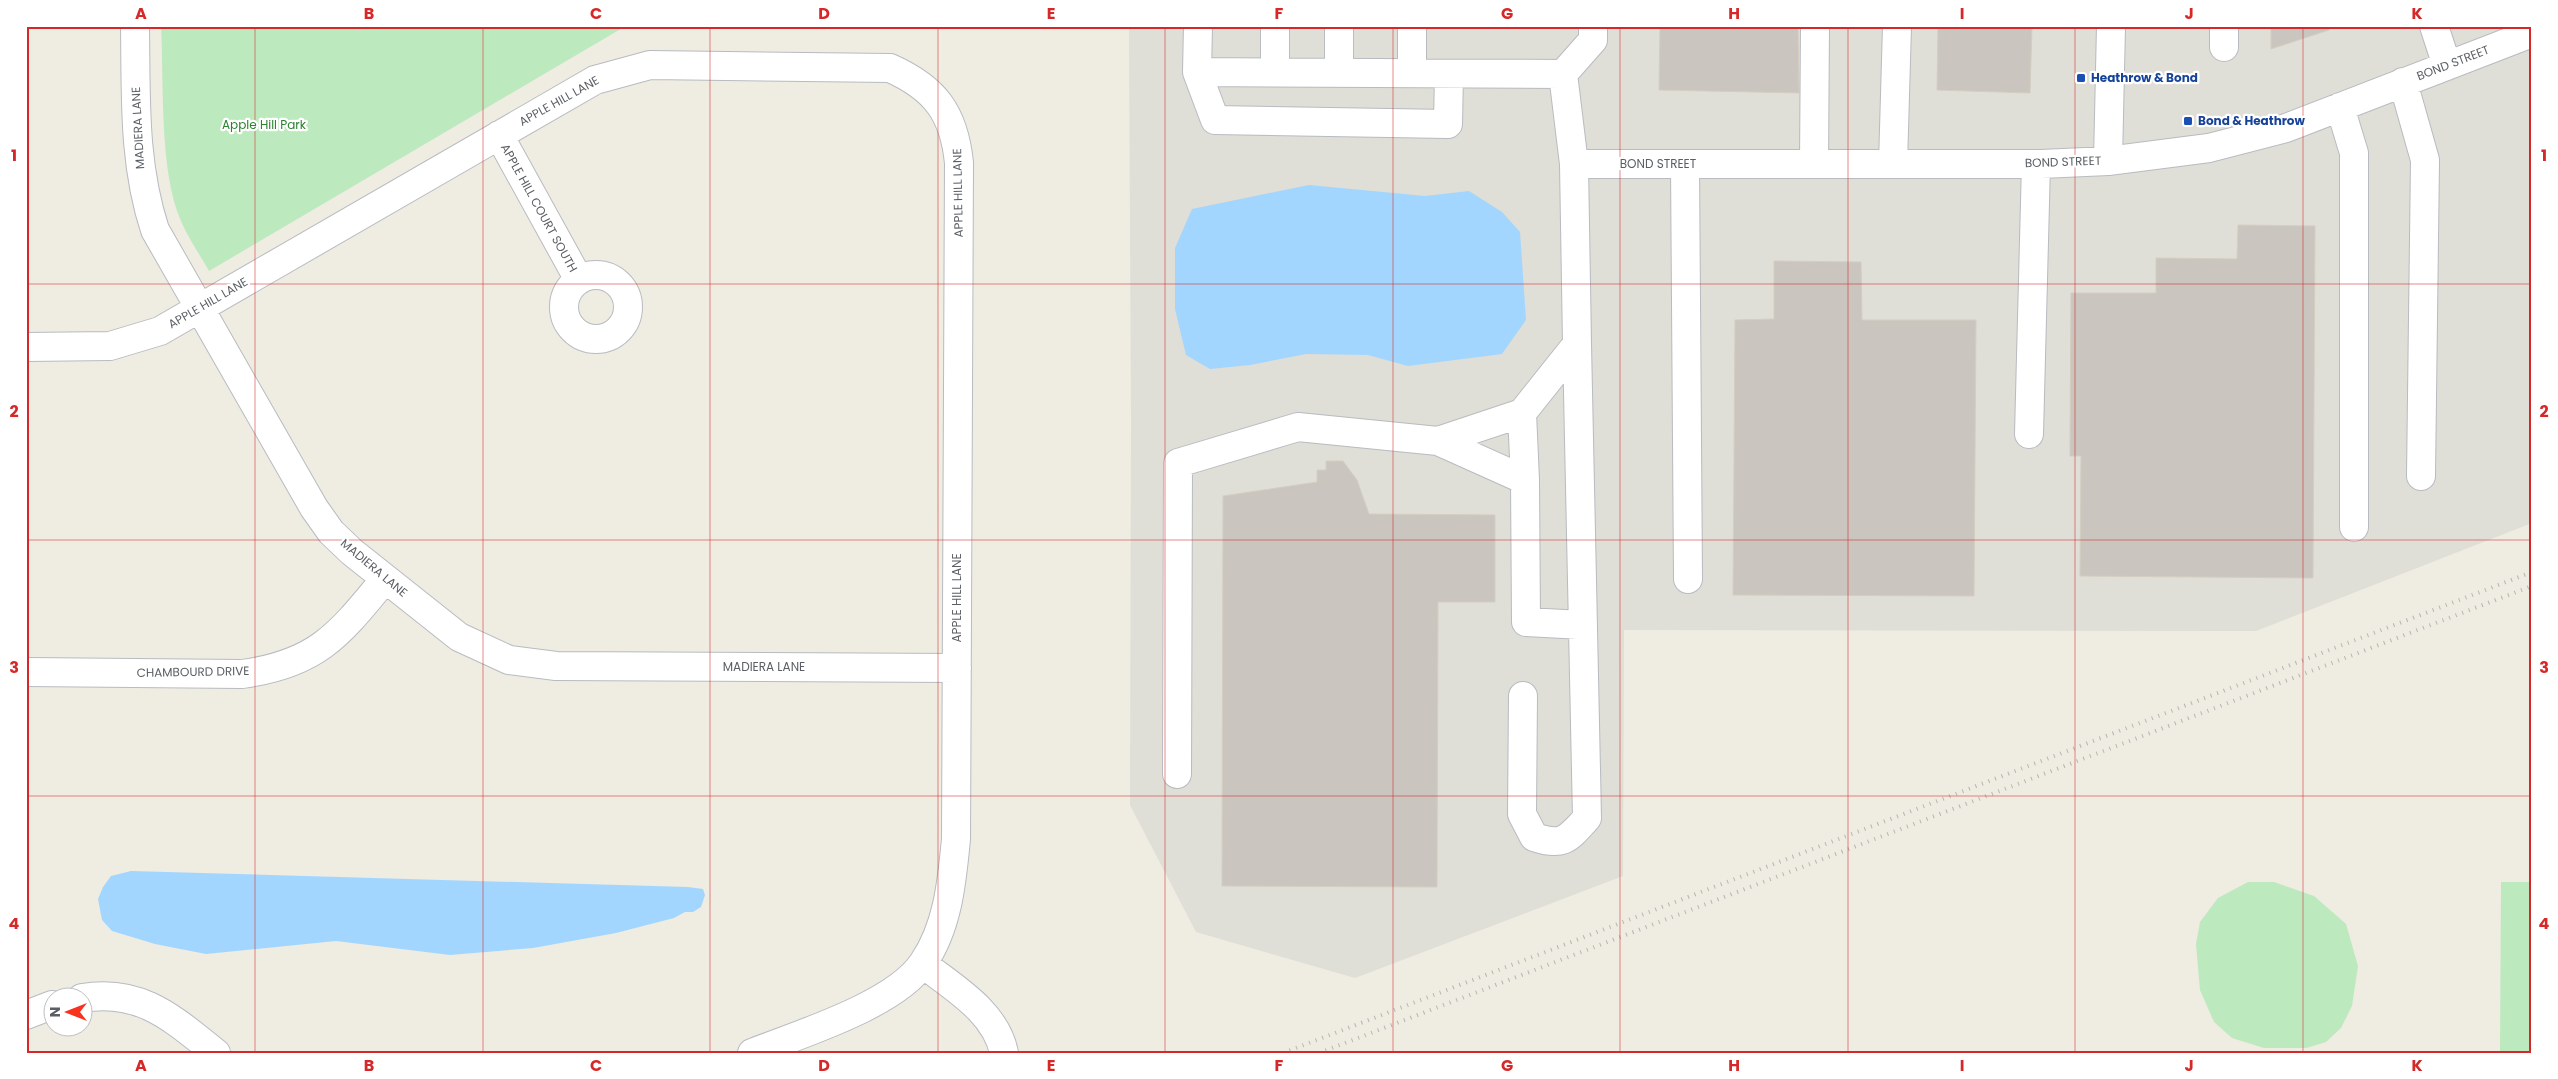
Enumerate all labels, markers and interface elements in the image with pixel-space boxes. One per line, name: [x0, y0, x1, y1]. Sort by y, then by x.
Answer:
text: A: [135, 2, 147, 25]
text: B: [364, 2, 374, 25]
text: C: [590, 2, 602, 25]
text: D: [818, 2, 830, 25]
text: E: [1047, 2, 1055, 25]
text: F: [1275, 2, 1284, 25]
text: G: [1501, 2, 1513, 25]
text: H: [1728, 2, 1740, 25]
text: I: [1960, 2, 1964, 25]
text: J: [2184, 2, 2194, 25]
text: K: [2411, 2, 2423, 25]
street label: BOND STREET: [2414, 41, 2492, 84]
place label: Heathrow & Bond: [2091, 69, 2198, 86]
street label: APPLE HILL LANE: [516, 71, 602, 130]
marker: Heathrow & Bond: [2075, 72, 2087, 84]
street label: MADIERA LANE: [127, 86, 148, 170]
place label: Bond & Heathrow: [2198, 112, 2306, 129]
marker: Bond & Heathrow: [2182, 115, 2194, 127]
park label: Apple Hill Park: [222, 116, 307, 133]
street label: APPLE HILL COURT SOUTH: [497, 140, 582, 275]
text: 1: [11, 144, 17, 167]
text: 1: [2541, 144, 2547, 167]
street label: APPLE HILL LANE: [948, 148, 967, 238]
street label: BOND STREET: [2024, 152, 2102, 171]
street label: BOND STREET: [1620, 155, 1697, 172]
street label: APPLE HILL LANE: [165, 273, 251, 332]
text: 2: [9, 400, 19, 423]
text: 2: [2539, 400, 2549, 423]
street label: MADIERA LANE: [337, 535, 411, 601]
street label: APPLE HILL LANE: [948, 553, 965, 643]
text: 3: [9, 656, 19, 679]
text: 3: [2539, 656, 2549, 679]
street label: MADIERA LANE: [723, 658, 805, 675]
street label: CHAMBOURD DRIVE: [136, 662, 250, 681]
text: 4: [9, 912, 20, 935]
text: 4: [2539, 912, 2550, 935]
north arrow: [42, 986, 92, 1036]
text: N: [45, 1007, 65, 1017]
text: A: [135, 1054, 147, 1077]
text: B: [364, 1054, 374, 1077]
text: C: [590, 1054, 602, 1077]
text: D: [818, 1054, 830, 1077]
text: E: [1047, 1054, 1055, 1077]
text: F: [1275, 1054, 1284, 1077]
text: G: [1501, 1054, 1513, 1077]
text: H: [1728, 1054, 1740, 1077]
text: I: [1960, 1054, 1964, 1077]
text: J: [2184, 1054, 2194, 1077]
text: K: [2411, 1054, 2423, 1077]

